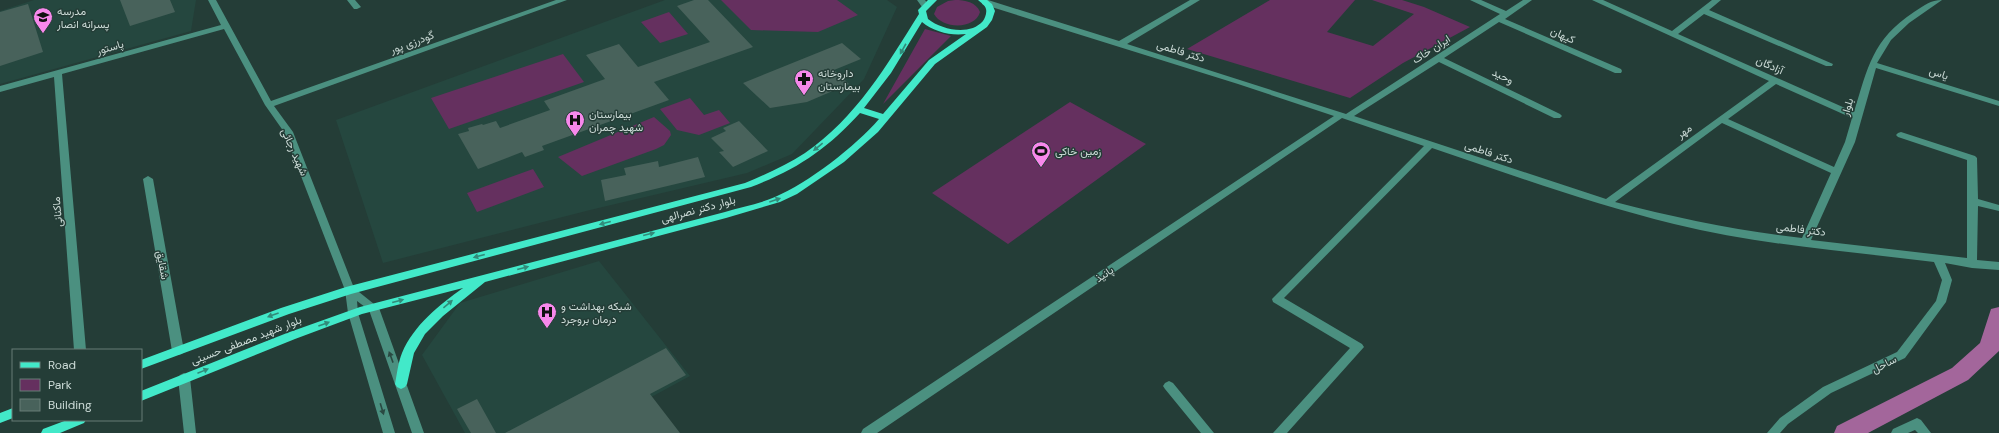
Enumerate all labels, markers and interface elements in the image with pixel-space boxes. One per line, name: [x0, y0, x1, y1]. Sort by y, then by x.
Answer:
place label: مدرسه پسرانه انصار: [56, 4, 109, 32]
school or university icon: مدرسه پسرانه انصار: [32, 6, 54, 34]
street label: کیهان: [1549, 23, 1577, 47]
street label: گودرزی پور: [387, 28, 436, 58]
street label: ایران خاک: [1409, 32, 1453, 66]
street label: پاستور: [94, 36, 125, 59]
street label: دکتر فاطمی: [1155, 37, 1207, 65]
one-way arrow: [900, 43, 906, 55]
street label: آزادگان: [1754, 53, 1787, 78]
street label: یاس: [1928, 63, 1950, 83]
street label: وحید: [1490, 65, 1516, 87]
place label: داروخانه بیمارستان: [818, 66, 861, 93]
pharmacy icon: داروخانه بیمارستان: [793, 68, 815, 96]
street label: بلوار: [1838, 96, 1856, 119]
place label: بیمارستان شهید چمران: [589, 107, 643, 135]
hospital icon: بیمارستان شهید چمران: [564, 109, 586, 137]
street label: مهر: [1673, 121, 1695, 142]
street label: شهید رجائی: [278, 126, 312, 178]
street label: دکتر فاطمی: [1463, 138, 1515, 166]
sports icon: زمین خاکی: [1030, 140, 1052, 168]
one-way arrow: [813, 142, 823, 151]
place label: زمین خاکی: [1055, 144, 1102, 158]
street label: بلوار دکتر نصرالهی: [659, 192, 737, 226]
street label: ماکنانی: [49, 196, 65, 228]
one-way arrow: [769, 197, 781, 203]
street label: دکتر فاطمی: [1775, 219, 1827, 239]
one-way arrow: [599, 220, 611, 226]
one-way arrow: [643, 231, 655, 237]
street label: شقایق: [154, 250, 172, 281]
one-way arrow: [473, 253, 485, 259]
street label: پانیذ: [1092, 263, 1116, 286]
one-way arrow: [517, 264, 530, 270]
one-way arrow: [392, 298, 404, 304]
place label: شبکه بهداشت و درمان بروجرد: [561, 299, 632, 326]
one-way arrow: [443, 300, 454, 309]
hospital icon: شبکه بهداشت و درمان بروجرد: [536, 301, 558, 329]
street label: بلوار شهید مصطفی حسینی: [189, 312, 303, 368]
one-way arrow: [267, 313, 279, 319]
one-way arrow: [319, 320, 331, 326]
legend: [12, 349, 142, 421]
one-way arrow: [388, 350, 394, 362]
street label: ساحل: [1869, 352, 1899, 376]
text: Road: [48, 357, 76, 373]
one-way arrow: [198, 368, 209, 374]
text: Park: [48, 377, 72, 393]
text: Building: [48, 397, 92, 413]
one-way arrow: [379, 403, 385, 415]

